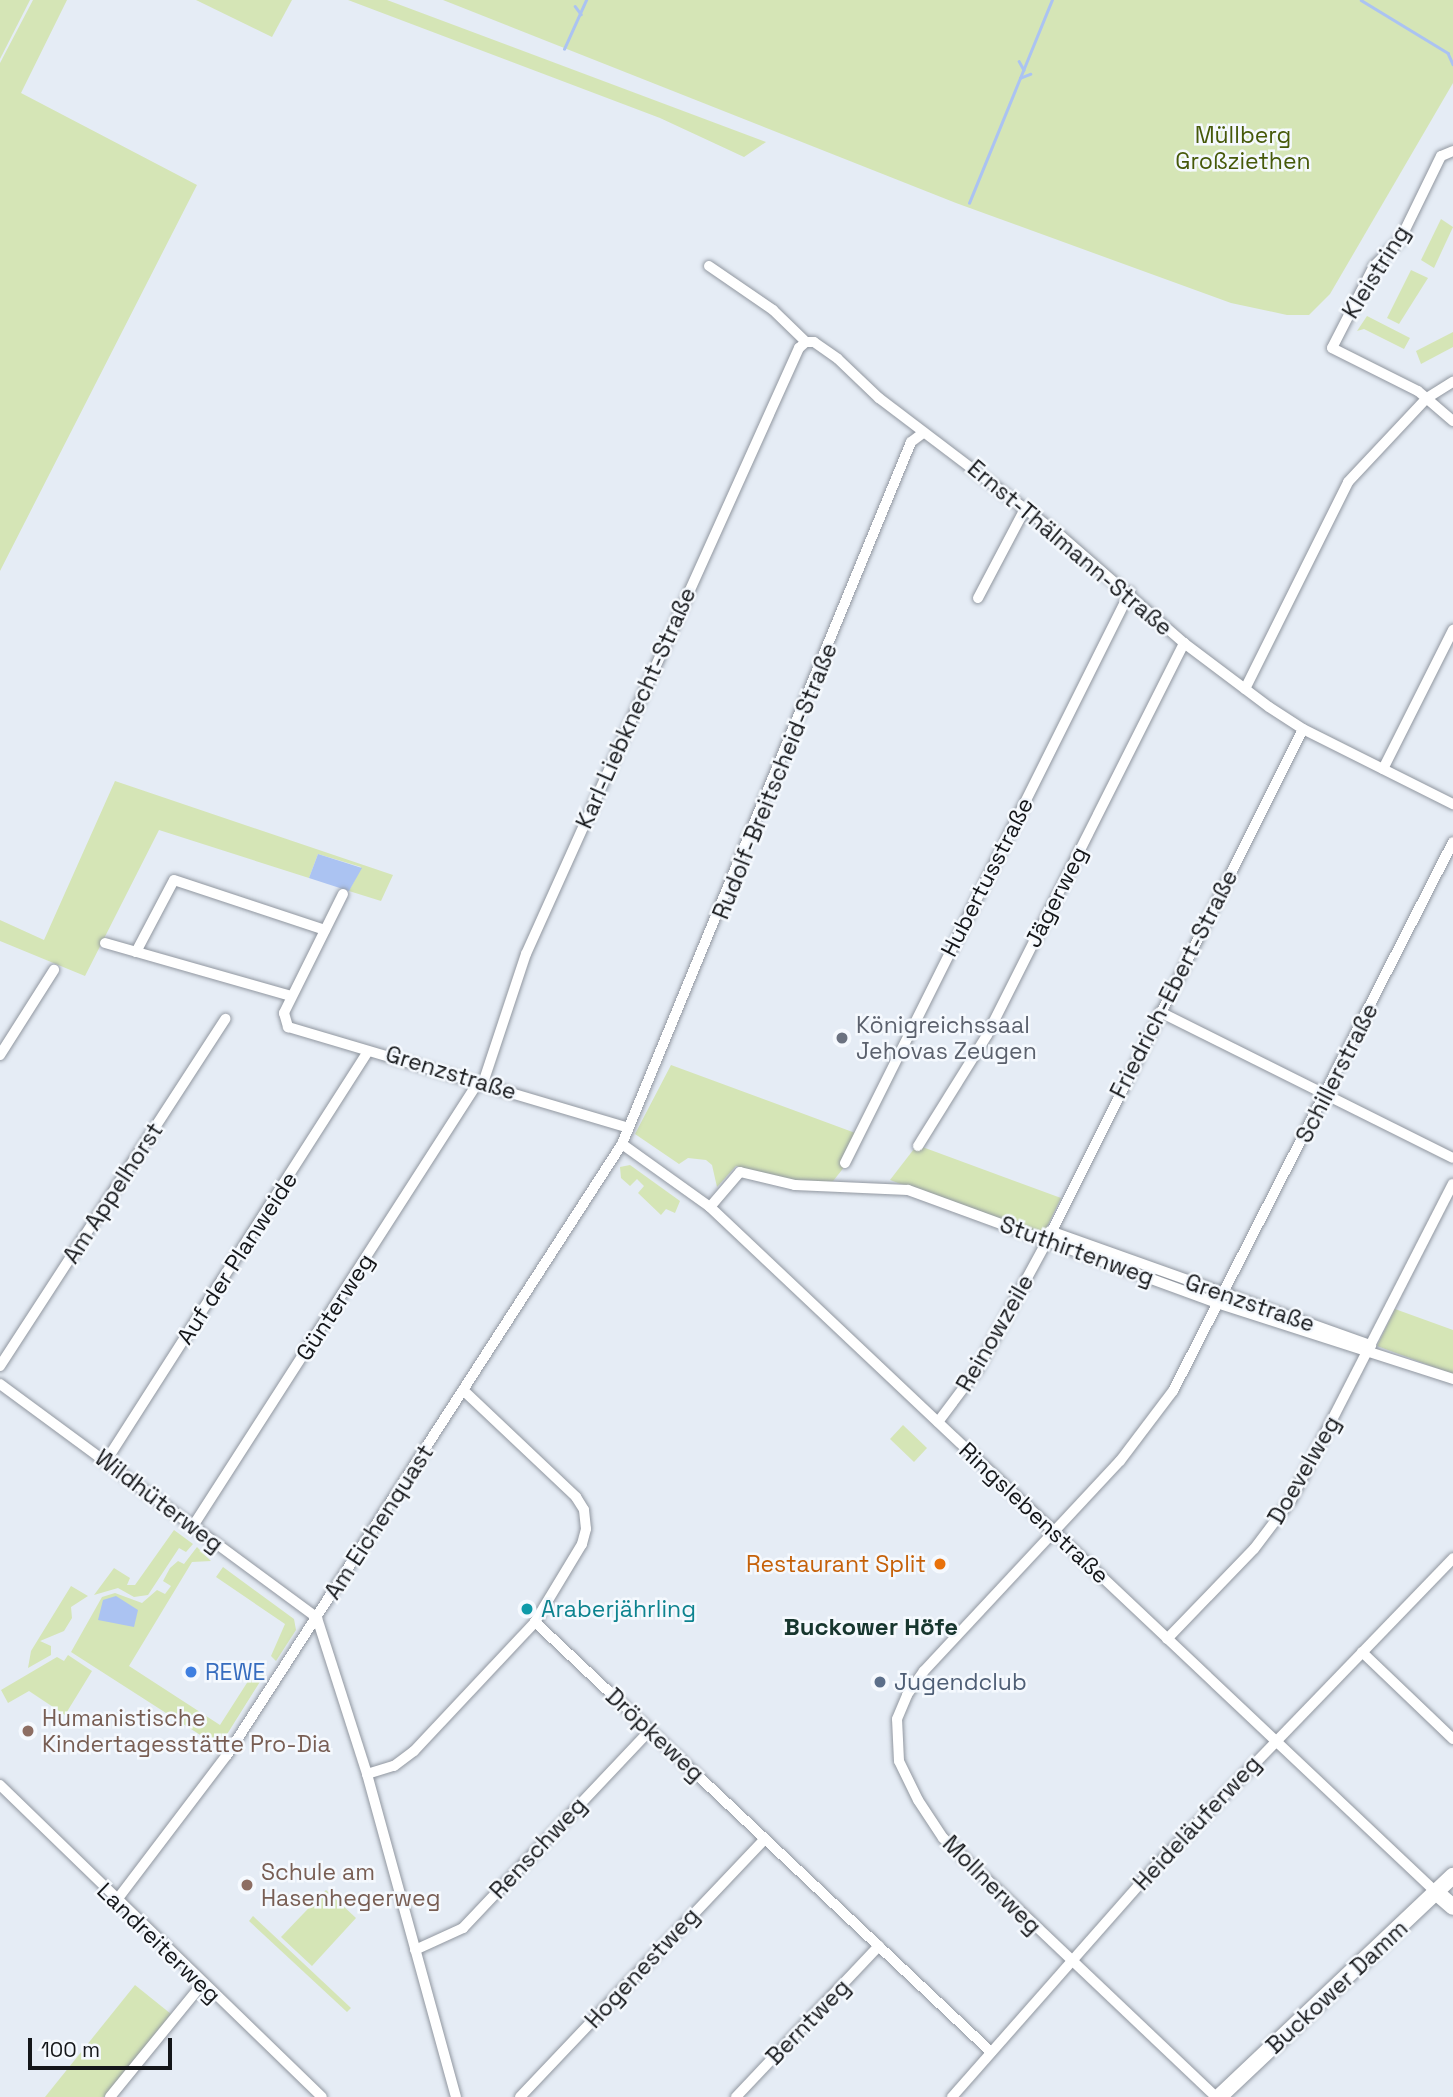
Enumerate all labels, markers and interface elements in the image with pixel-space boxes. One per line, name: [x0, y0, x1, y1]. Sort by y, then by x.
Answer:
park label: Müllberg Großziethen: [1175, 121, 1311, 175]
street label: Kleistring: [1337, 220, 1415, 324]
street label: Ernst-Thälmann-Straße: [962, 454, 1178, 642]
street label: Karl-Liebknecht-Straße: [570, 583, 702, 833]
street label: Rudolf-Breitscheid-Straße: [707, 639, 843, 923]
street label: Hubertusstraße: [935, 793, 1039, 961]
street label: Jägerweg: [1019, 842, 1093, 952]
street label: Friedrich-Ebert-Straße: [1104, 865, 1244, 1103]
street label: Schillerstraße: [1290, 999, 1384, 1147]
place label: Königreichssaal Jehovas Zeugen: [856, 1011, 1037, 1065]
marker: Königreichssaal Jehovas Zeugen: [834, 1030, 850, 1046]
street label: Grenzstraße: [382, 1040, 520, 1106]
street label: Am Appelhorst: [57, 1117, 169, 1269]
street label: Auf der Planweide: [171, 1167, 303, 1349]
street label: Stuthirtenweg: [996, 1210, 1158, 1292]
street label: Günterweg: [290, 1248, 380, 1366]
street label: Grenzstraße: [1182, 1268, 1318, 1338]
street label: Reinowzeile: [950, 1270, 1040, 1396]
street label: Doevelweg: [1262, 1411, 1346, 1529]
street label: Ringslebenstraße: [953, 1436, 1115, 1590]
street label: Am Eichenquast: [319, 1440, 439, 1604]
street label: Wildhüterweg: [90, 1444, 228, 1558]
place label: Restaurant Split: [746, 1550, 926, 1578]
marker: Restaurant Split: [932, 1556, 948, 1572]
place label: Araberjährling: [541, 1595, 696, 1623]
marker: Araberjährling: [519, 1601, 535, 1617]
district label: Buckower Höfe: [784, 1613, 958, 1641]
place label: REWE: [205, 1658, 266, 1686]
marker: REWE: [183, 1664, 199, 1680]
place label: Jugendclub: [894, 1668, 1027, 1696]
marker: Jugendclub: [872, 1674, 888, 1690]
street label: Dröpkeweg: [600, 1683, 710, 1787]
place label: Humanistische Kindertagesstätte Pro-Dia: [42, 1704, 331, 1758]
marker: Humanistische Kindertagesstätte Pro-Dia: [20, 1723, 36, 1739]
street label: Heideläuferweg: [1128, 1750, 1266, 1896]
street label: Renschweg: [484, 1792, 592, 1904]
street label: Mollnerweg: [937, 1830, 1047, 1940]
place label: Schule am Hasenhegerweg: [261, 1858, 440, 1912]
street label: Landreiterweg: [91, 1877, 227, 2009]
marker: Schule am Hasenhegerweg: [239, 1877, 255, 1893]
street label: Hogenestweg: [579, 1902, 705, 2034]
street label: Buckower Damm: [1261, 1914, 1413, 2060]
street label: Berntweg: [760, 1973, 856, 2071]
scale bar: [32, 2024, 175, 2068]
text: 100 m: [41, 2036, 100, 2063]

